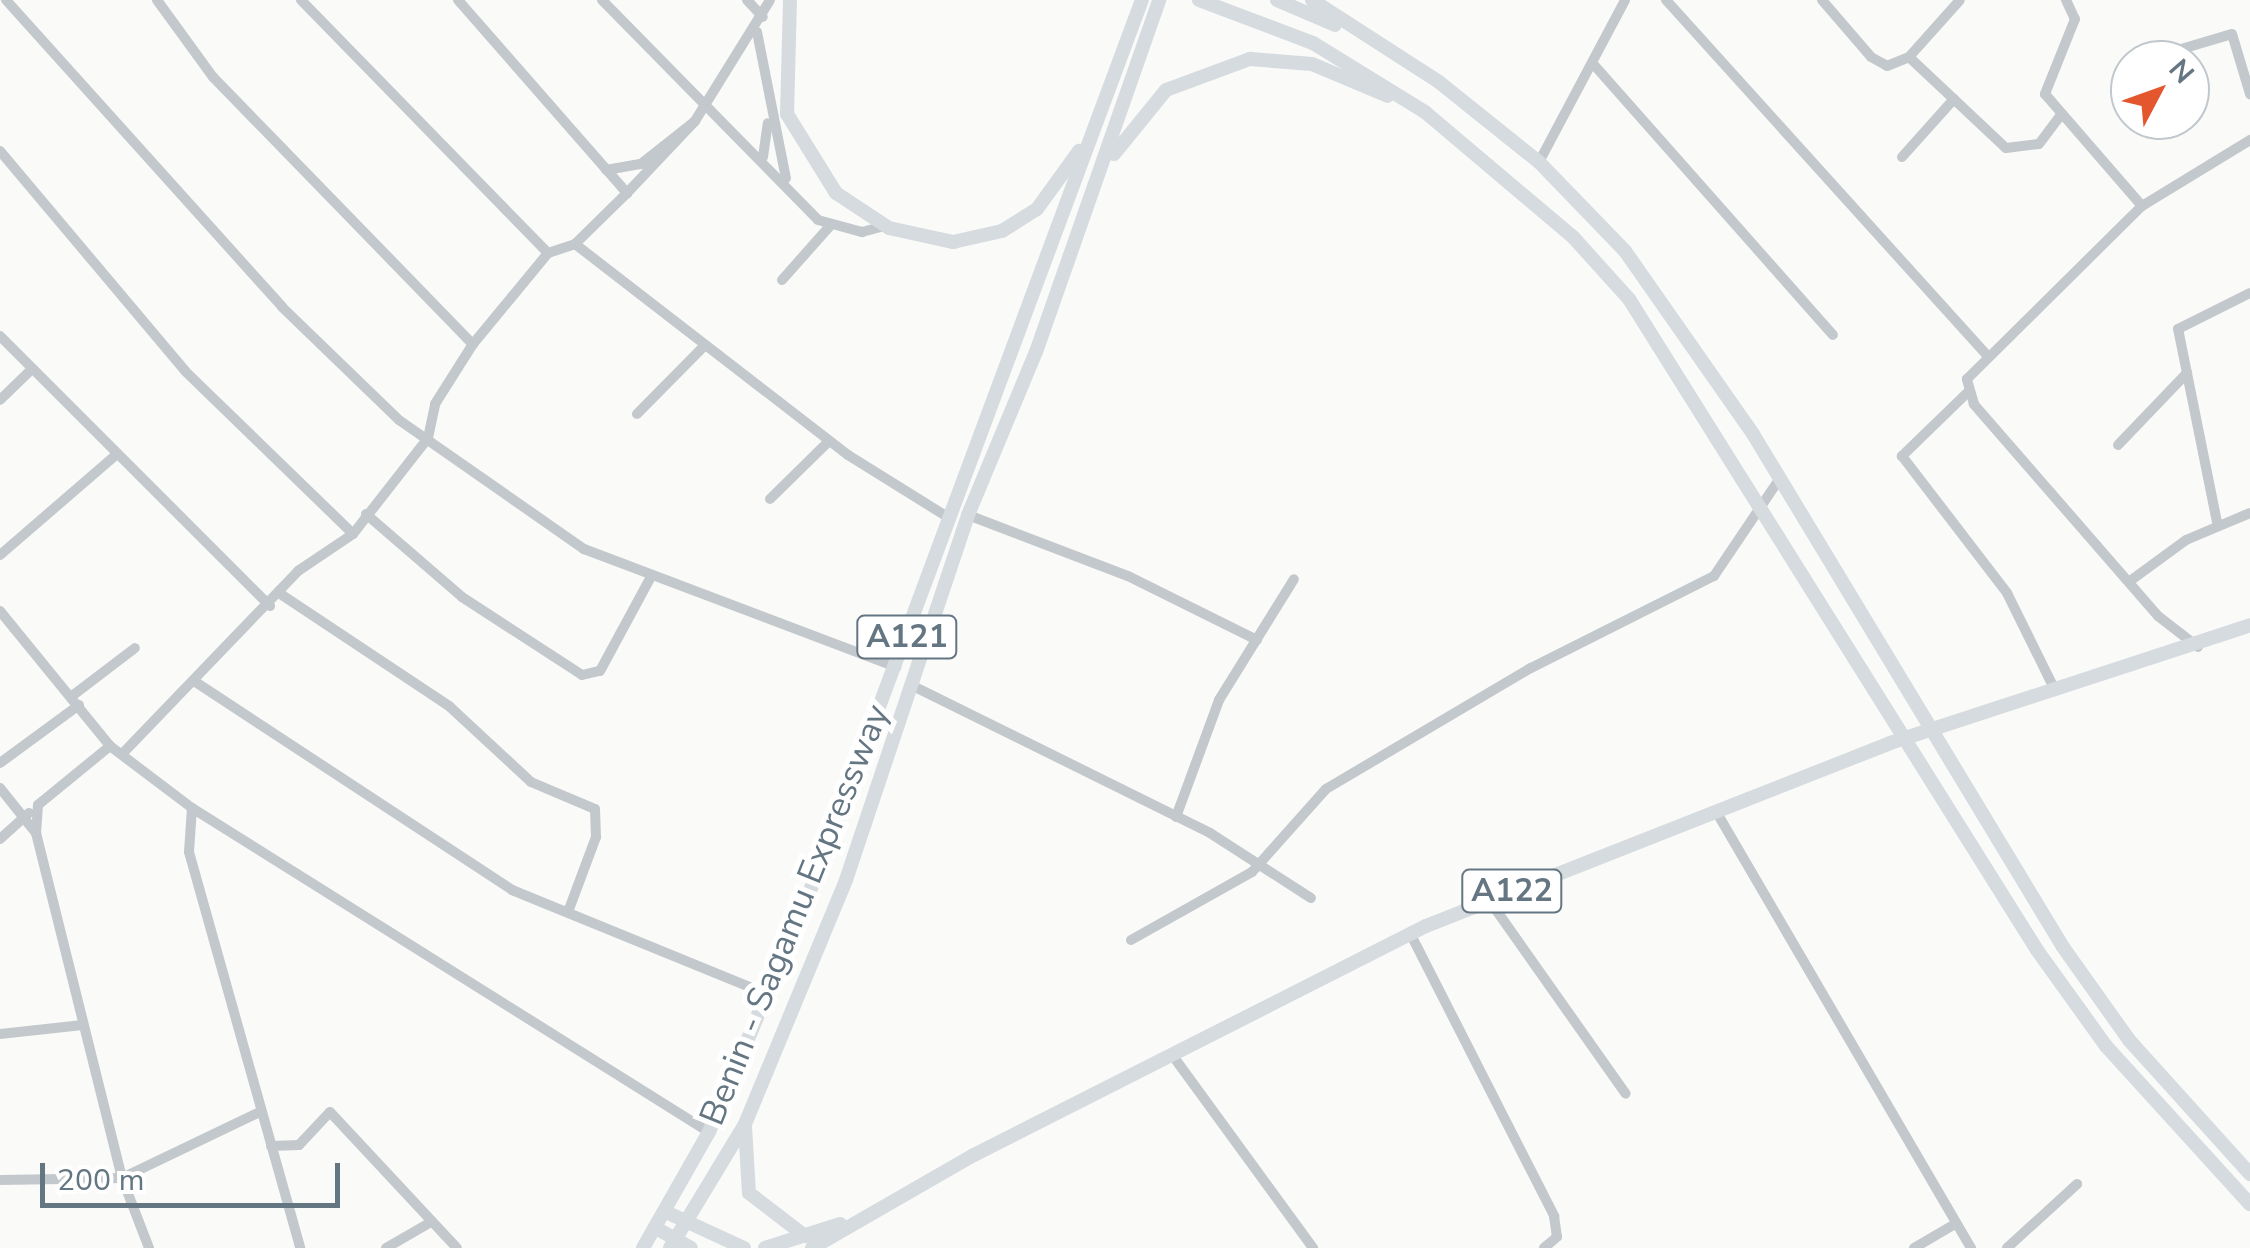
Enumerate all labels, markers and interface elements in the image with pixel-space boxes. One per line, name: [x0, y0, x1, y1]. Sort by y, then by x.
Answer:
north arrow: [2110, 40, 2210, 140]
text: N: [2160, 51, 2202, 92]
road number: A121: [854, 610, 960, 664]
street label: Benin - Sagamu Expressway: [691, 699, 899, 1131]
road number: A122: [1460, 864, 1564, 918]
scale bar: [45, 1143, 345, 1205]
text: 200 m: [57, 1160, 144, 1201]

